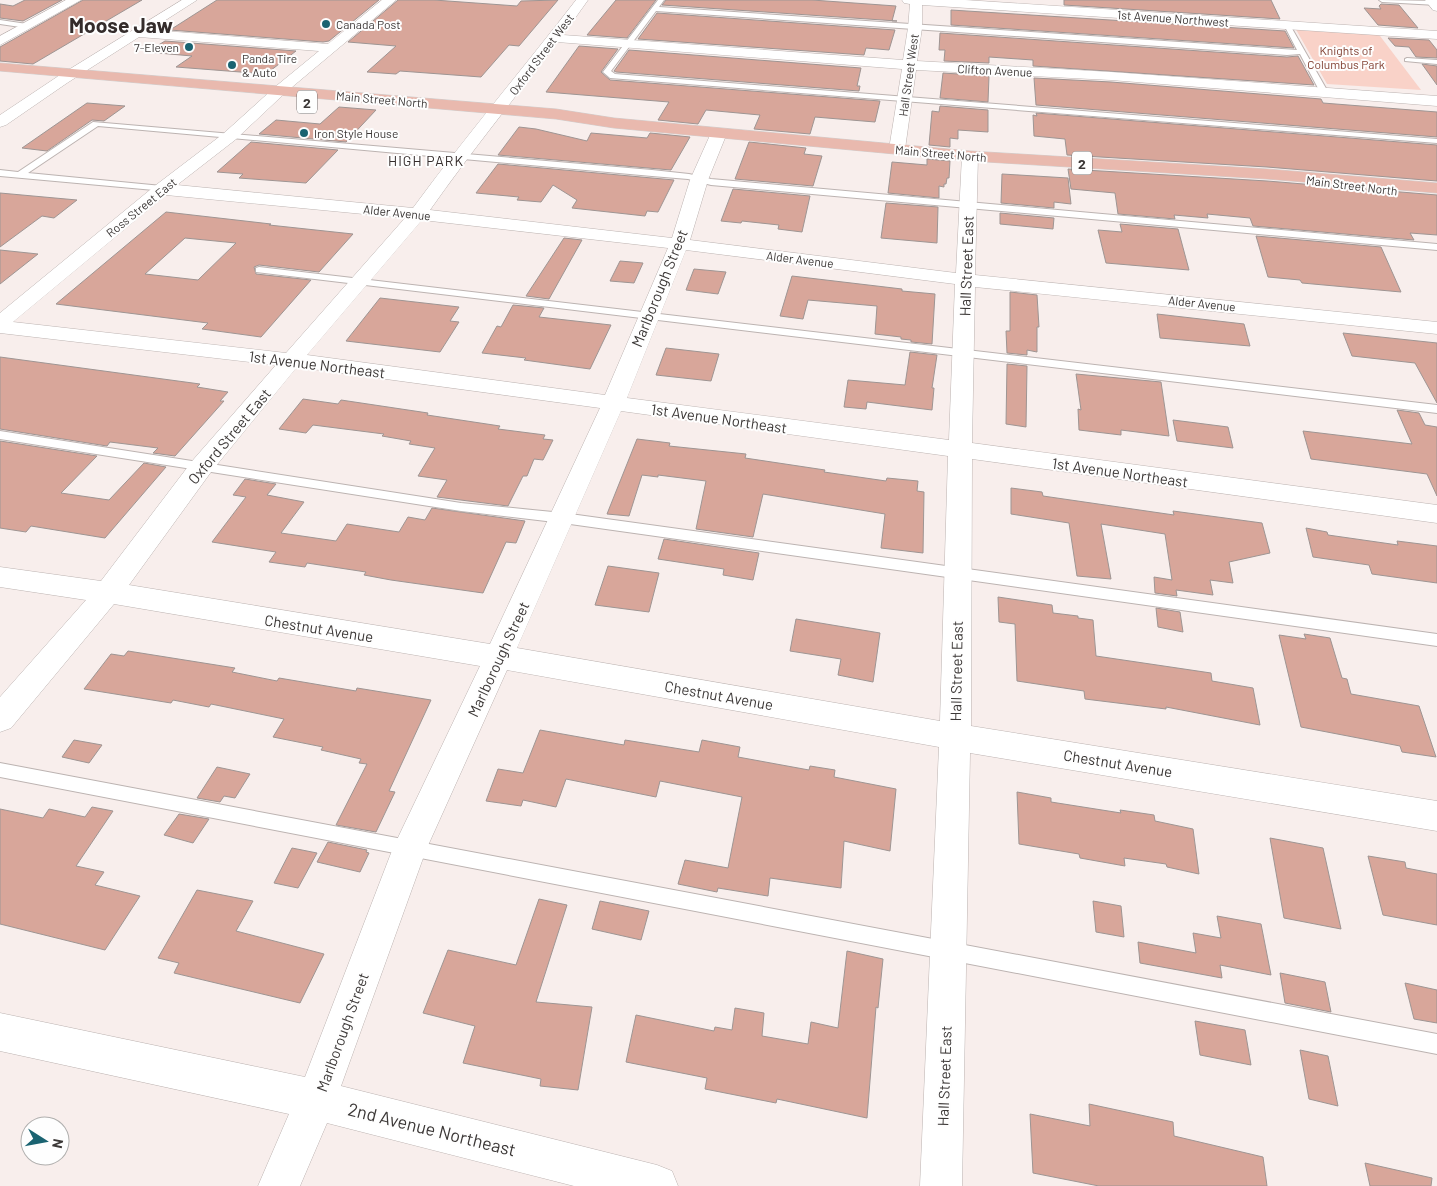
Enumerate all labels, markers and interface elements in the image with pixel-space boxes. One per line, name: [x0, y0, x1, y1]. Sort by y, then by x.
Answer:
street label: 1st Avenue Northwest: [1117, 7, 1229, 29]
street label: Oxford Street West: [506, 11, 576, 97]
district label: Moose Jaw: [69, 12, 173, 37]
place label: Canada Post: [336, 17, 401, 31]
marker: Canada Post: [320, 18, 332, 30]
street label: Hall Street West: [895, 33, 921, 117]
place label: 7-Eleven: [134, 40, 179, 54]
marker: 7-Eleven: [183, 41, 195, 53]
park label: Knights of Columbus Park: [1307, 43, 1385, 71]
place label: Panda Tire & Auto: [242, 51, 297, 79]
marker: Panda Tire & Auto: [226, 59, 238, 71]
street label: Clifton Avenue: [957, 61, 1033, 79]
street label: Main Street North: [336, 88, 428, 110]
road number: 2: [297, 90, 317, 114]
place label: Iron Style House: [314, 126, 398, 140]
marker: Iron Style House: [298, 127, 310, 139]
street label: Main Street North: [895, 142, 987, 164]
district label: HIGH PARK: [388, 152, 464, 169]
road number: 2: [1072, 152, 1092, 174]
street label: Main Street North: [1306, 172, 1398, 198]
street label: Ross Street East: [103, 174, 179, 240]
street label: Alder Avenue: [363, 201, 431, 223]
street label: Hall Street East: [955, 215, 977, 317]
street label: Marlborough Street: [627, 227, 691, 349]
street label: Alder Avenue: [765, 248, 835, 270]
street label: Alder Avenue: [1168, 292, 1236, 314]
street label: 1st Avenue Northeast: [248, 347, 386, 381]
street label: Oxford Street East: [184, 385, 274, 487]
street label: 1st Avenue Northeast: [650, 400, 788, 436]
street label: 1st Avenue Northeast: [1051, 454, 1189, 490]
street label: Marlborough Street: [463, 598, 533, 720]
street label: Chestnut Avenue: [263, 611, 375, 645]
street label: Hall Street East: [946, 620, 966, 722]
street label: Chestnut Avenue: [663, 677, 775, 713]
street label: Chestnut Avenue: [1062, 746, 1174, 780]
street label: Marlborough Street: [312, 970, 372, 1094]
street label: Hall Street East: [933, 1025, 955, 1127]
street label: 2nd Avenue Northeast: [346, 1097, 518, 1161]
north arrow: [20, 1116, 70, 1166]
text: N: [49, 1137, 67, 1150]

